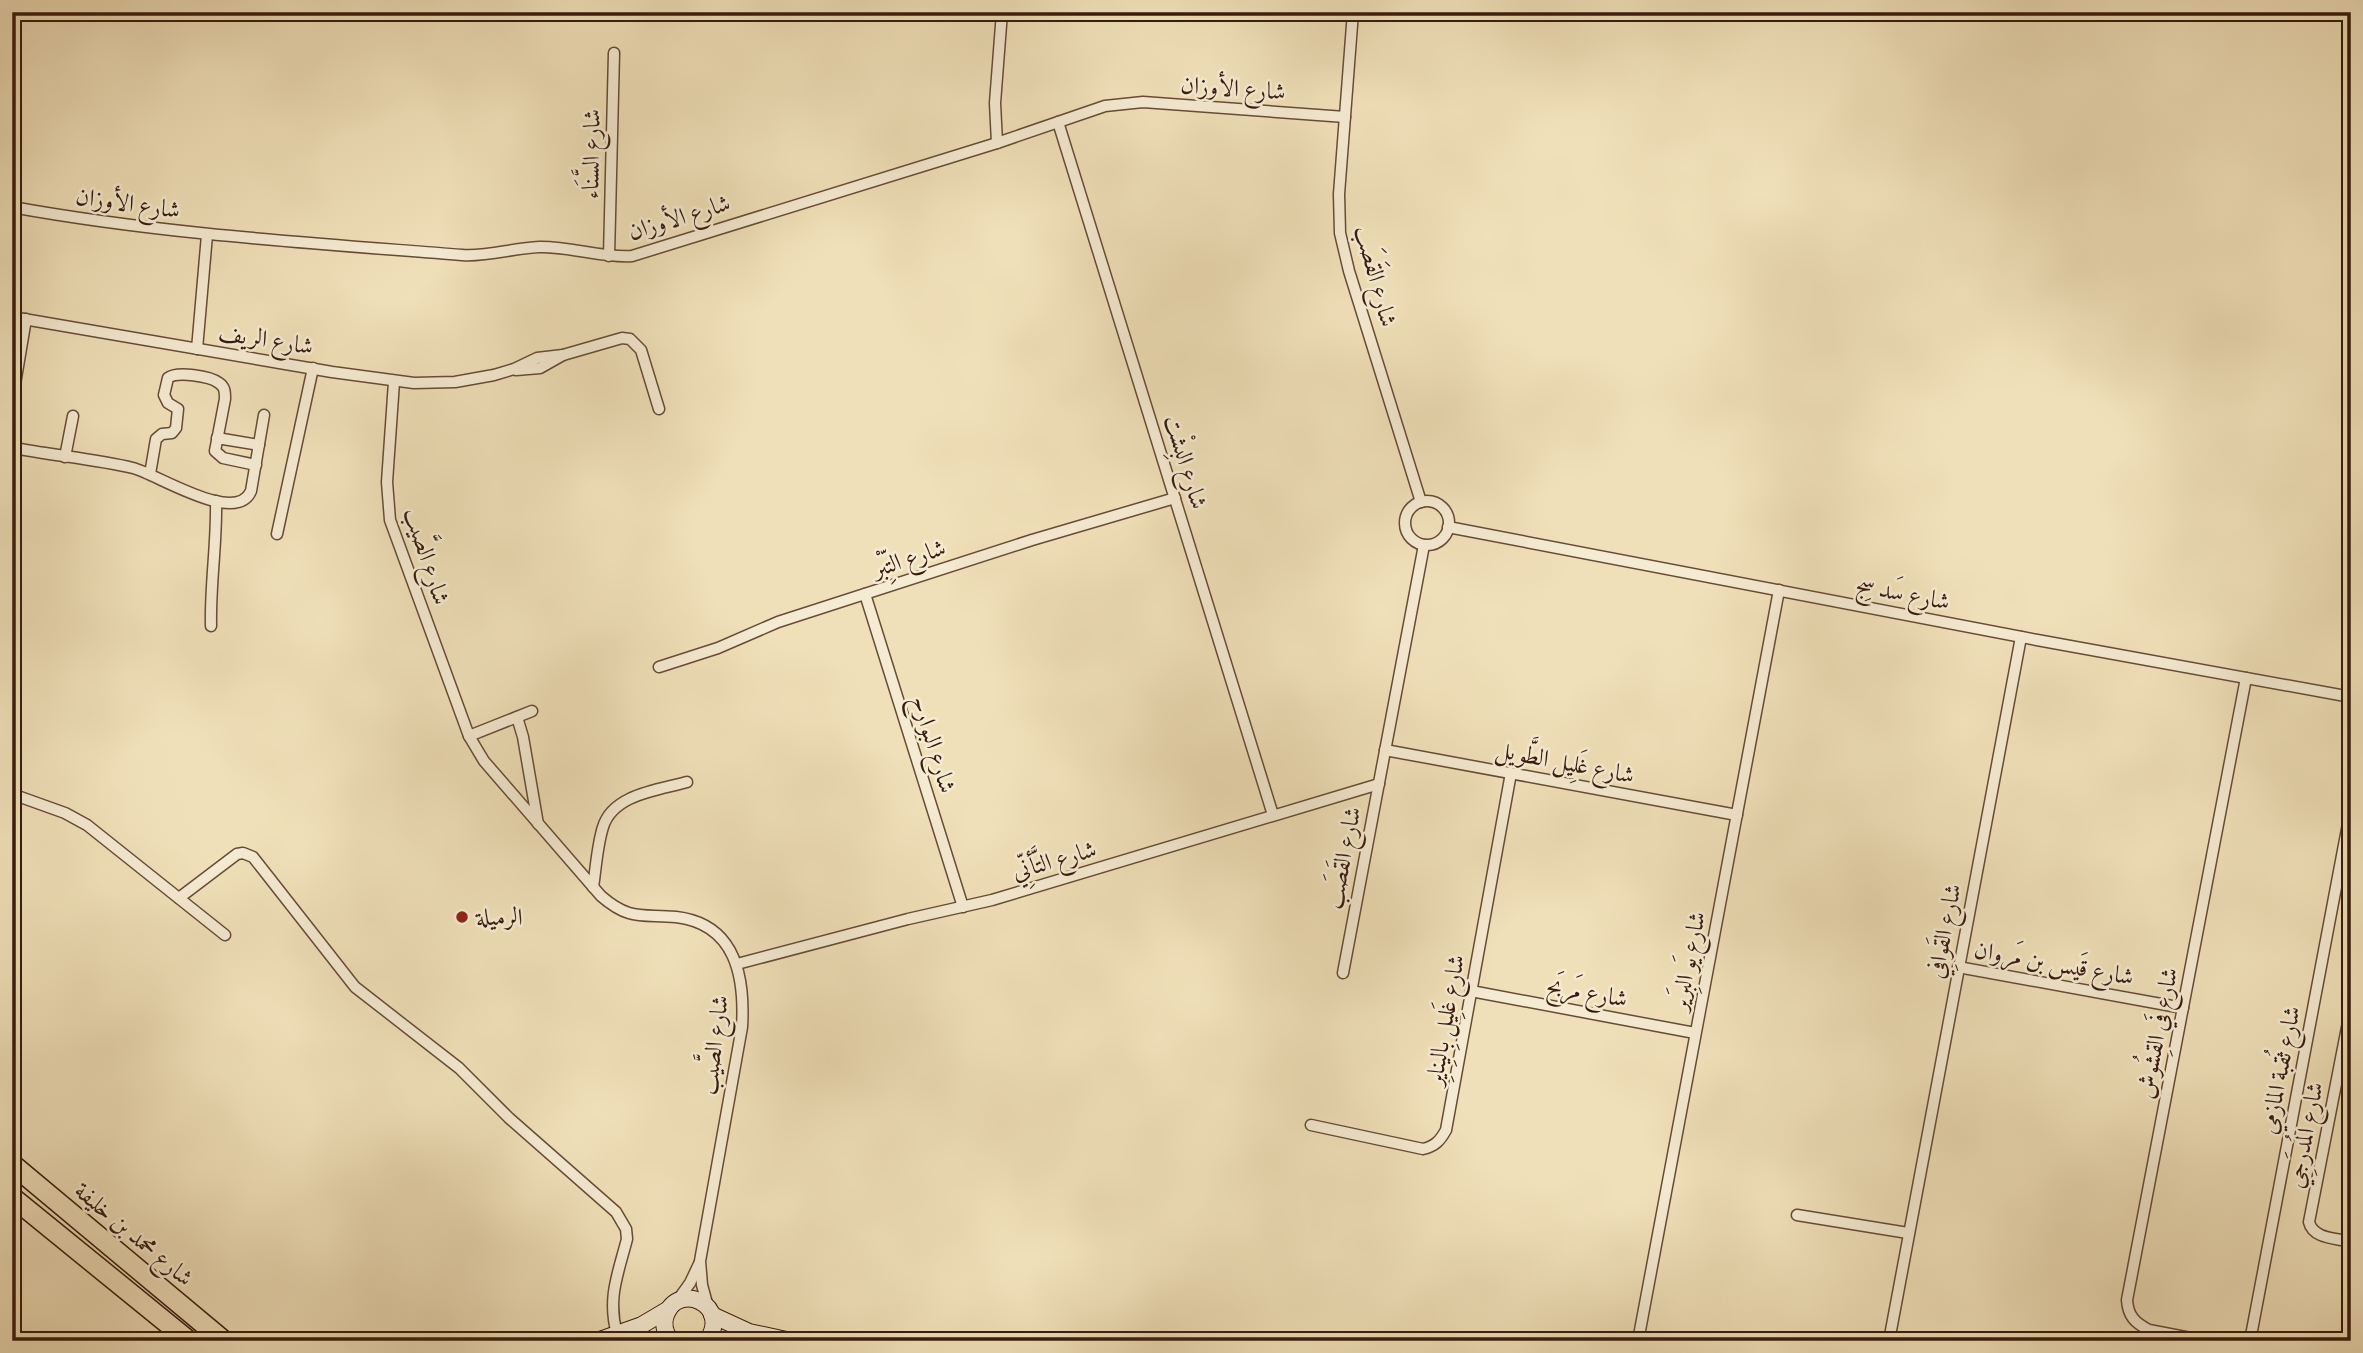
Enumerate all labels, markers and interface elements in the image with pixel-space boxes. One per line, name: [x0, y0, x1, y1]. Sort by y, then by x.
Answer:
street label: شارع الأوزان: [1179, 68, 1287, 112]
street label: شارع السَّنَاء: [570, 109, 612, 199]
street label: شارع الأوزان: [73, 180, 182, 230]
street label: شارع الأوزان: [624, 186, 735, 252]
street label: شارع القَصَب: [1343, 222, 1406, 331]
street label: شارع الريف: [216, 318, 315, 366]
street label: شارع البِشْت: [1153, 410, 1217, 514]
street label: شارع الصَّيب: [392, 502, 462, 610]
street label: شارع التِّبْر: [865, 529, 951, 590]
street label: شارع سَد سِج: [1853, 567, 1953, 622]
street label: شارع البوارح: [899, 692, 962, 798]
street label: شارع غَلِيل الطَّويل: [1492, 729, 1638, 795]
street label: شارع القَصَب: [1316, 804, 1373, 913]
street label: شارع التَّأنِّي: [1007, 829, 1101, 893]
street label: شارع القَوافِي: [1918, 881, 1974, 982]
place label: الرميلة: [475, 903, 523, 933]
street label: شارع يَو البِرَير: [1661, 908, 1717, 1017]
marker: الرميلة: [454, 909, 470, 925]
street label: شارع قَيس بن مَروان: [1971, 932, 2136, 997]
street label: شارع غَلِيل بِاليِنايِر: [1416, 952, 1476, 1091]
street label: شارع فَي القِشُوش: [2125, 964, 2189, 1102]
street label: شارع مَربَح: [1543, 968, 1630, 1019]
street label: شارع الصَّيب: [688, 993, 740, 1097]
street label: شارع ثُقبة المازمي: [2248, 1003, 2312, 1137]
street label: شارع المُدرَجِي: [2275, 1078, 2335, 1192]
street label: شارع محمد بن خليفة: [65, 1176, 199, 1296]

